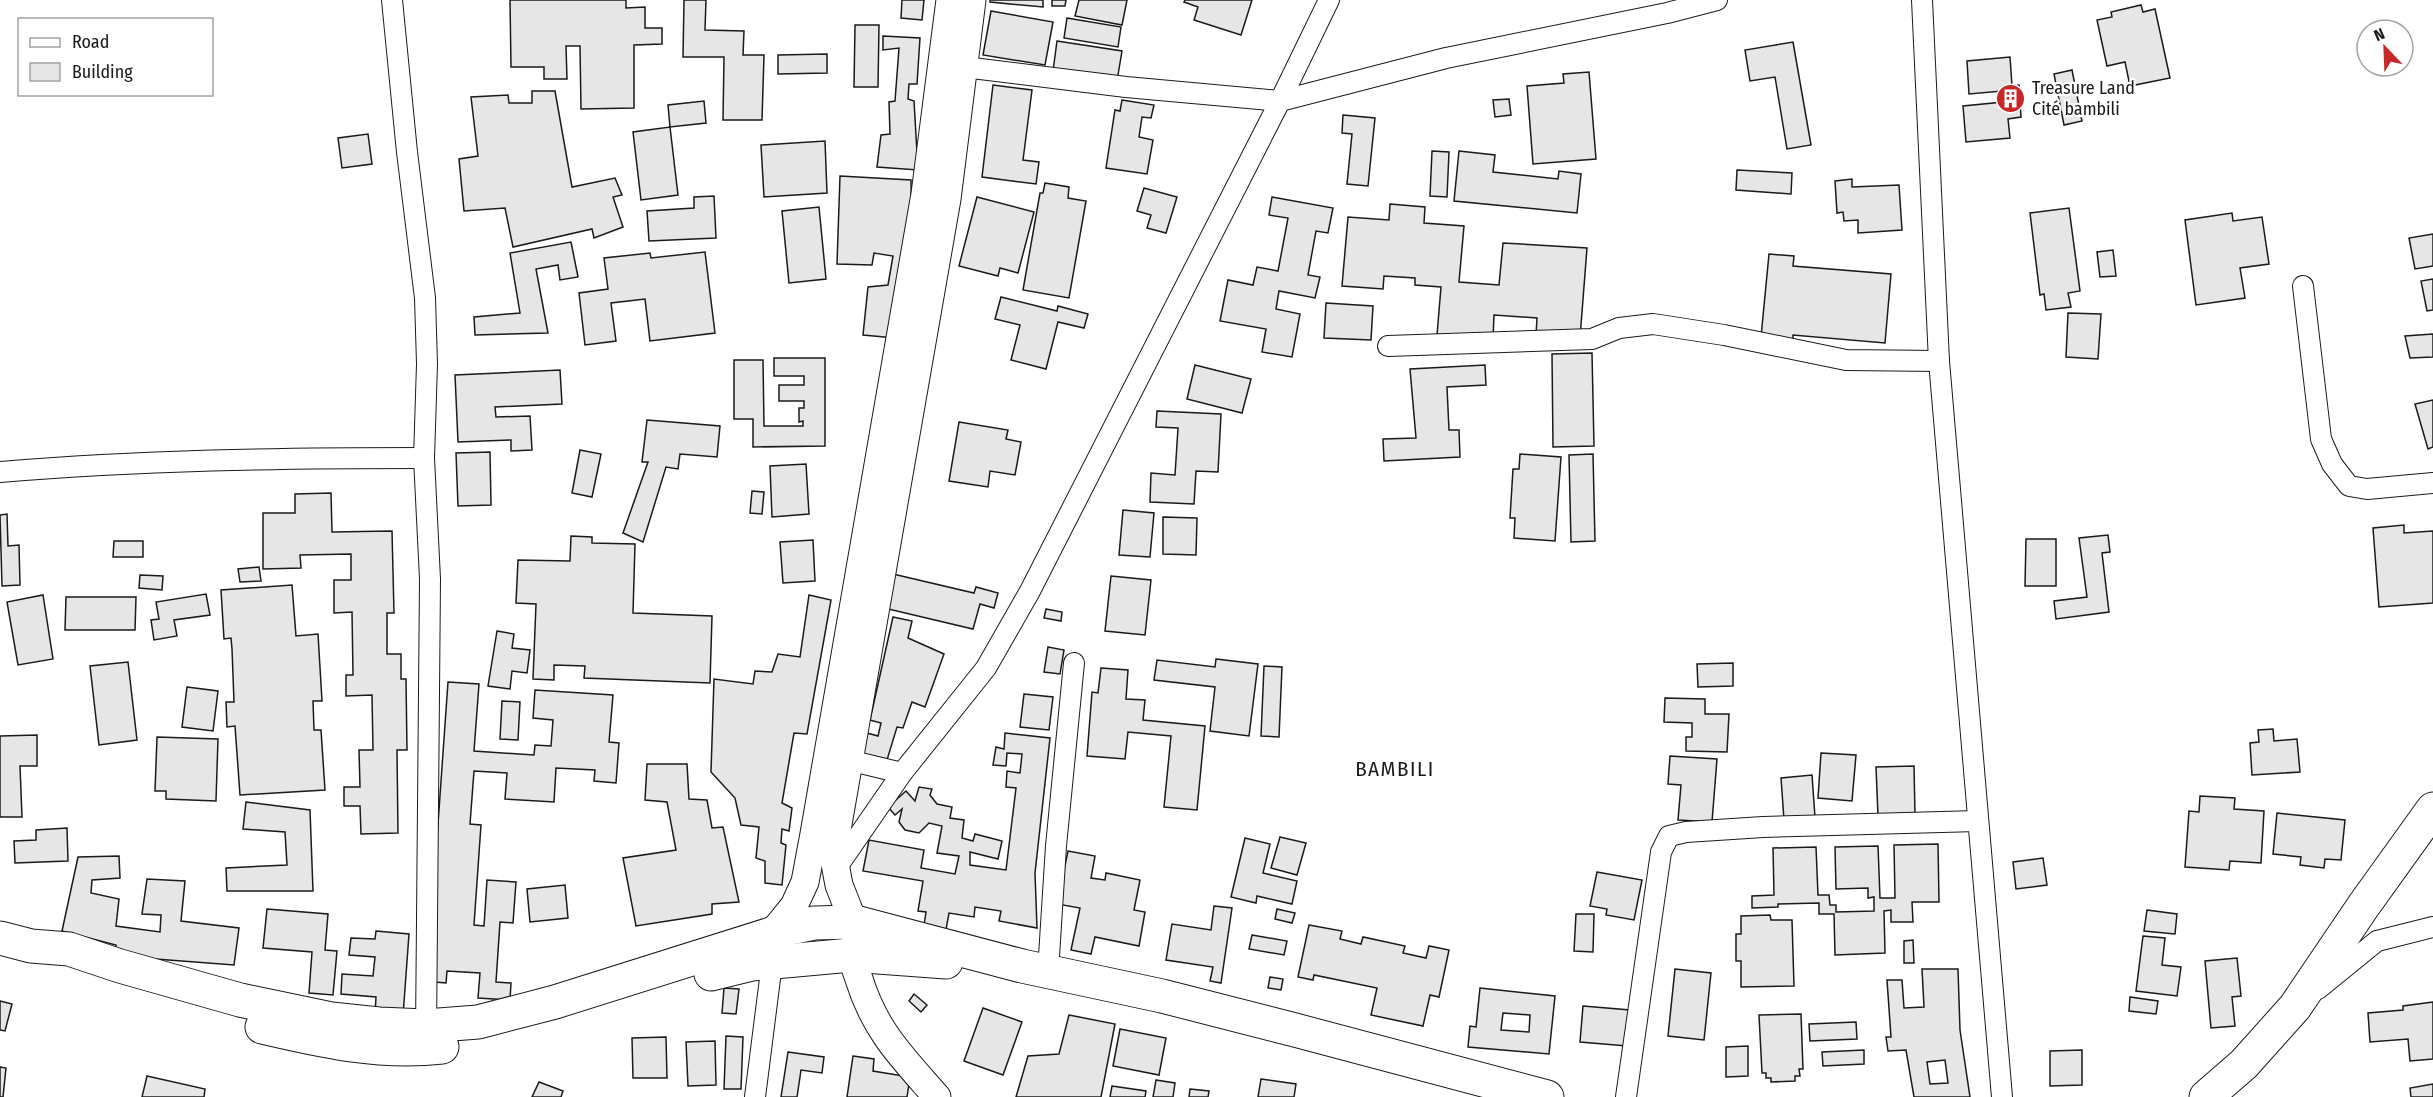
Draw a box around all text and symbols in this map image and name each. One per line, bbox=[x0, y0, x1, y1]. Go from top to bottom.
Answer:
legend bbox=[18, 18, 213, 96]
north arrow bbox=[2355, 18, 2415, 78]
text: N bbox=[2371, 24, 2387, 45]
text: Road bbox=[72, 31, 109, 53]
text: Building bbox=[72, 61, 133, 83]
place label: Treasure Land Cité bambili bbox=[2032, 77, 2135, 120]
building icon: Treasure Land Cité bambili bbox=[1995, 82, 2027, 114]
district label: BAMBILI bbox=[1355, 756, 1435, 782]

